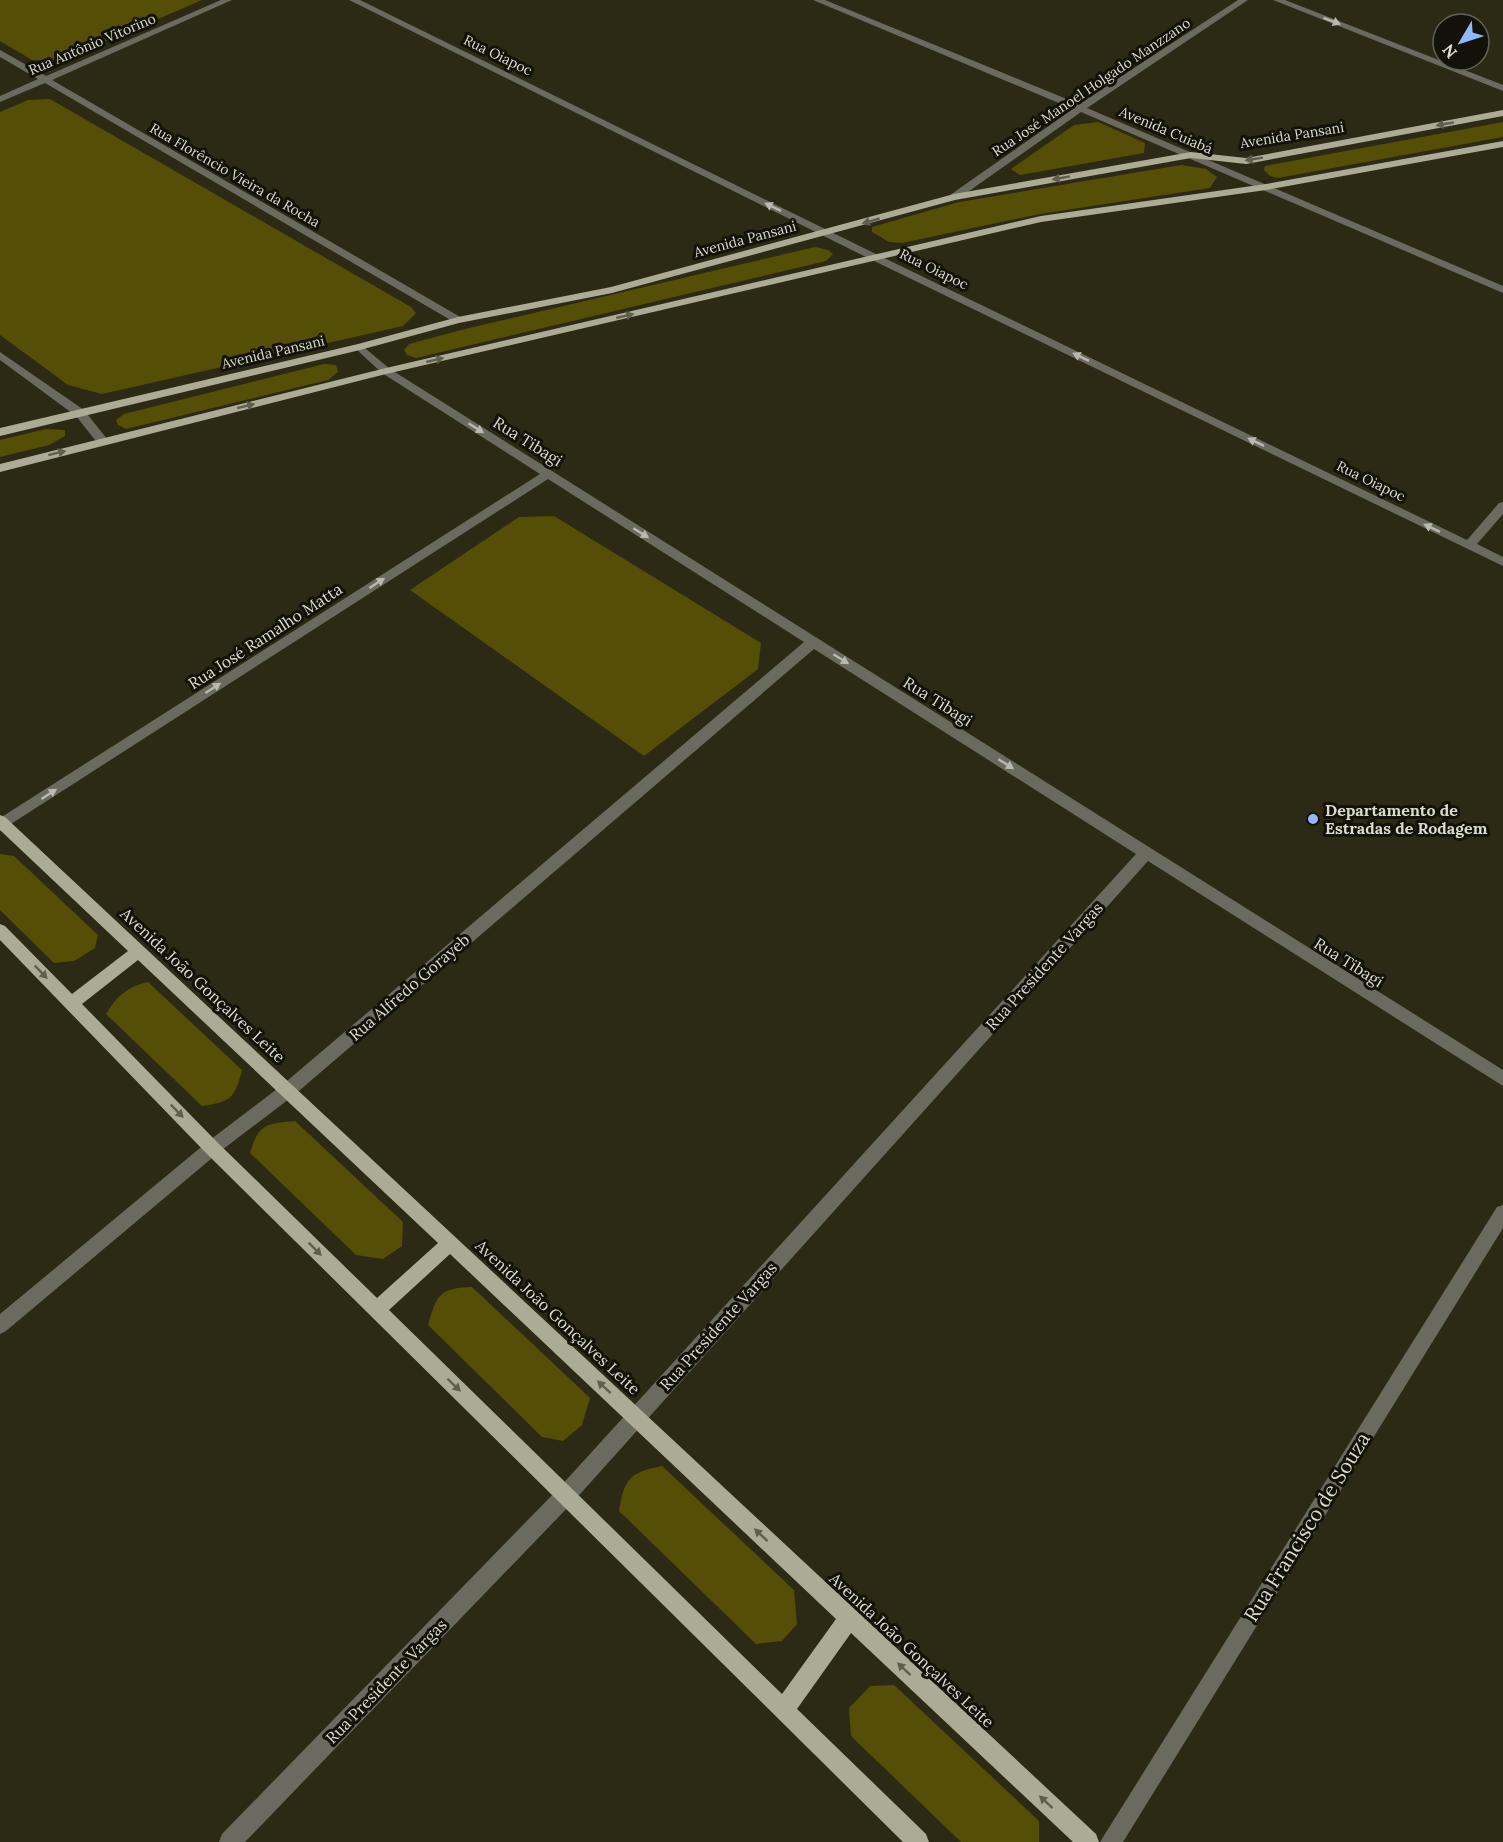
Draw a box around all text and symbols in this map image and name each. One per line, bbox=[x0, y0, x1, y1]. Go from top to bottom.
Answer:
street label: Rua Antônio Vitorino bbox=[26, 9, 158, 79]
north arrow bbox=[1431, 12, 1491, 72]
street label: Rua José Manoel Holgado Manzzano bbox=[988, 14, 1194, 160]
one-way arrow bbox=[1323, 17, 1341, 26]
street label: Rua Oiapoc bbox=[461, 31, 535, 79]
text: N bbox=[1438, 40, 1461, 63]
street label: Avenida Cuiabá bbox=[1116, 102, 1215, 158]
street label: Avenida Pansani bbox=[1238, 118, 1345, 152]
street label: Rua Florêncio Vieira da Rocha bbox=[147, 119, 323, 231]
one-way arrow bbox=[1436, 120, 1455, 129]
one-way arrow bbox=[1244, 154, 1263, 163]
one-way arrow bbox=[1051, 174, 1070, 183]
one-way arrow bbox=[765, 202, 782, 212]
one-way arrow bbox=[862, 216, 880, 226]
street label: Avenida Pansani bbox=[691, 217, 798, 262]
street label: Rua Oiapoc bbox=[897, 245, 971, 293]
one-way arrow bbox=[616, 310, 635, 320]
street label: Avenida Pansani bbox=[219, 331, 326, 373]
one-way arrow bbox=[1072, 353, 1089, 362]
one-way arrow bbox=[426, 355, 445, 364]
one-way arrow bbox=[237, 401, 255, 411]
street label: Rua Tibagi bbox=[490, 412, 566, 470]
one-way arrow bbox=[468, 423, 484, 434]
one-way arrow bbox=[1248, 438, 1265, 447]
one-way arrow bbox=[48, 448, 66, 458]
street label: Rua Oiapoc bbox=[1334, 457, 1408, 505]
one-way arrow bbox=[1423, 523, 1440, 532]
one-way arrow bbox=[633, 527, 649, 538]
one-way arrow bbox=[369, 578, 385, 589]
street label: Rua José Ramalho Matta bbox=[184, 579, 346, 693]
one-way arrow bbox=[833, 654, 849, 665]
street label: Rua Tibagi bbox=[900, 672, 976, 730]
one-way arrow bbox=[205, 683, 221, 694]
one-way arrow bbox=[998, 758, 1014, 769]
one-way arrow bbox=[41, 788, 57, 799]
place label: Departamento de Estradas de Rodagem bbox=[1325, 800, 1488, 838]
marker: Departamento de Estradas de Rodagem bbox=[1306, 812, 1320, 826]
street label: Rua Presidente Vargas bbox=[981, 898, 1107, 1034]
street label: Avenida João Gonçalves Leite bbox=[116, 903, 290, 1067]
street label: Rua Alfredo Gorayeb bbox=[345, 929, 473, 1045]
street label: Rua Tibagi bbox=[1311, 933, 1387, 991]
one-way arrow bbox=[34, 964, 48, 979]
one-way arrow bbox=[170, 1104, 184, 1119]
street label: Avenida João Gonçalves Leite bbox=[471, 1235, 645, 1399]
one-way arrow bbox=[308, 1241, 322, 1255]
street label: Rua Presidente Vargas bbox=[655, 1258, 781, 1394]
one-way arrow bbox=[447, 1378, 461, 1392]
one-way arrow bbox=[597, 1381, 611, 1395]
street label: Rua Francisco de Souza bbox=[1238, 1427, 1375, 1626]
one-way arrow bbox=[754, 1528, 769, 1542]
street label: Avenida João Gonçalves Leite bbox=[825, 1568, 999, 1732]
street label: Rua Presidente Vargas bbox=[321, 1614, 451, 1748]
one-way arrow bbox=[897, 1662, 911, 1676]
one-way arrow bbox=[1038, 1795, 1053, 1809]

